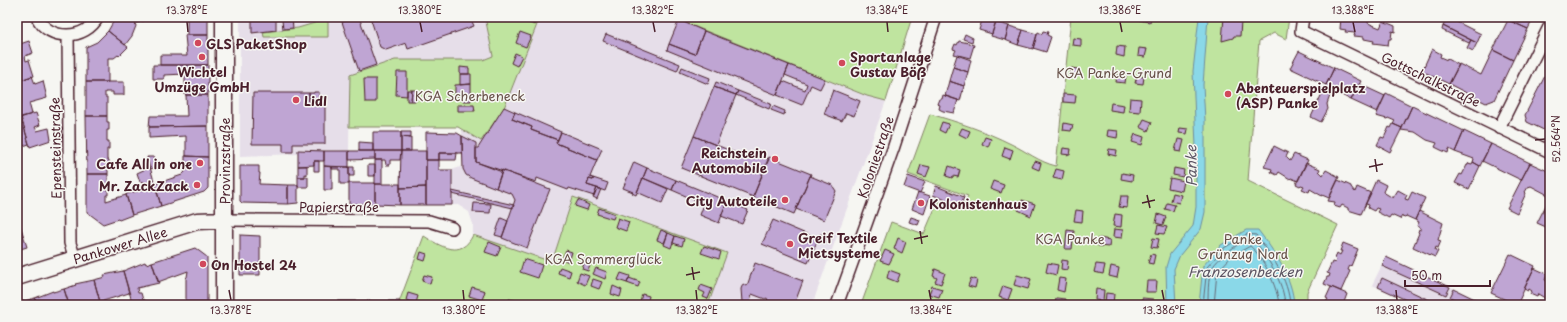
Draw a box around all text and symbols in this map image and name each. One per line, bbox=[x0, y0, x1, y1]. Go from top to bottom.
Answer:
text: 13.378°E bbox=[166, 2, 208, 17]
text: 13.380°E bbox=[398, 2, 442, 17]
text: 13.382°E bbox=[632, 2, 674, 17]
text: 13.384°E bbox=[866, 2, 908, 17]
text: 13.386°E bbox=[1099, 2, 1141, 17]
text: 13.388°E bbox=[1332, 2, 1374, 17]
place label: GLS PaketShop bbox=[206, 34, 307, 53]
marker: GLS PaketShop bbox=[193, 38, 203, 48]
place label: Sportanlage Gustav Böß bbox=[850, 47, 931, 81]
street label: Gottschalkstraße bbox=[1378, 47, 1484, 111]
marker: Wichtel Umzüge GmbH bbox=[197, 52, 207, 62]
marker: Sportanlage Gustav Böß bbox=[837, 58, 847, 68]
place label: Wichtel Umzüge GmbH bbox=[154, 62, 250, 96]
park label: KGA Panke-Grund bbox=[1056, 63, 1172, 82]
place label: Abenteuerspielplatz (ASP) Panke bbox=[1236, 78, 1366, 112]
park label: KGA Scherbeneck bbox=[415, 86, 525, 105]
marker: Abenteuerspielplatz (ASP) Panke bbox=[1223, 89, 1233, 99]
place label: Lidl bbox=[304, 91, 327, 110]
marker: Lidl bbox=[291, 95, 301, 105]
street label: Epensteinstraße bbox=[45, 97, 65, 199]
street label: Koloniestraße bbox=[852, 113, 898, 201]
text: 52.564°N bbox=[1548, 115, 1563, 163]
street label: Provinzstraße bbox=[215, 118, 234, 204]
place label: Reichstein Automobile bbox=[692, 143, 768, 177]
water label: Panke bbox=[1180, 144, 1202, 187]
place label: Cafe All in one bbox=[96, 154, 192, 173]
marker: Reichstein Automobile bbox=[770, 154, 780, 164]
marker: Cafe All in one bbox=[195, 158, 205, 168]
place label: Mr. ZackZack bbox=[99, 176, 189, 195]
marker: Mr. ZackZack bbox=[192, 180, 202, 190]
place label: City Autoteile bbox=[686, 191, 777, 210]
place label: Kolonistenhaus bbox=[929, 194, 1027, 213]
marker: City Autoteile bbox=[780, 195, 790, 205]
street label: Papierstraße bbox=[299, 197, 379, 216]
marker: Kolonistenhaus bbox=[916, 198, 926, 208]
street label: Pankower Allee bbox=[71, 222, 169, 268]
place label: Greif Textile Mietsysteme bbox=[798, 228, 880, 262]
park label: KGA Panke bbox=[1035, 229, 1105, 248]
park label: Panke Grünzug Nord bbox=[1198, 229, 1289, 263]
marker: Greif Textile Mietsysteme bbox=[785, 239, 795, 249]
park label: KGA Sommerglück bbox=[544, 249, 662, 268]
place label: On Hostel 24 bbox=[211, 255, 297, 274]
marker: On Hostel 24 bbox=[198, 259, 208, 269]
water label: Franzosenbecken bbox=[1188, 261, 1303, 282]
scale bar bbox=[1405, 262, 1490, 288]
text: 50 m bbox=[1411, 266, 1442, 284]
text: 13.378°E bbox=[210, 302, 252, 317]
text: 13.380°E bbox=[442, 302, 486, 317]
text: 13.382°E bbox=[676, 302, 718, 317]
text: 13.384°E bbox=[910, 302, 952, 317]
text: 13.386°E bbox=[1143, 302, 1185, 317]
text: 13.388°E bbox=[1376, 302, 1418, 317]

